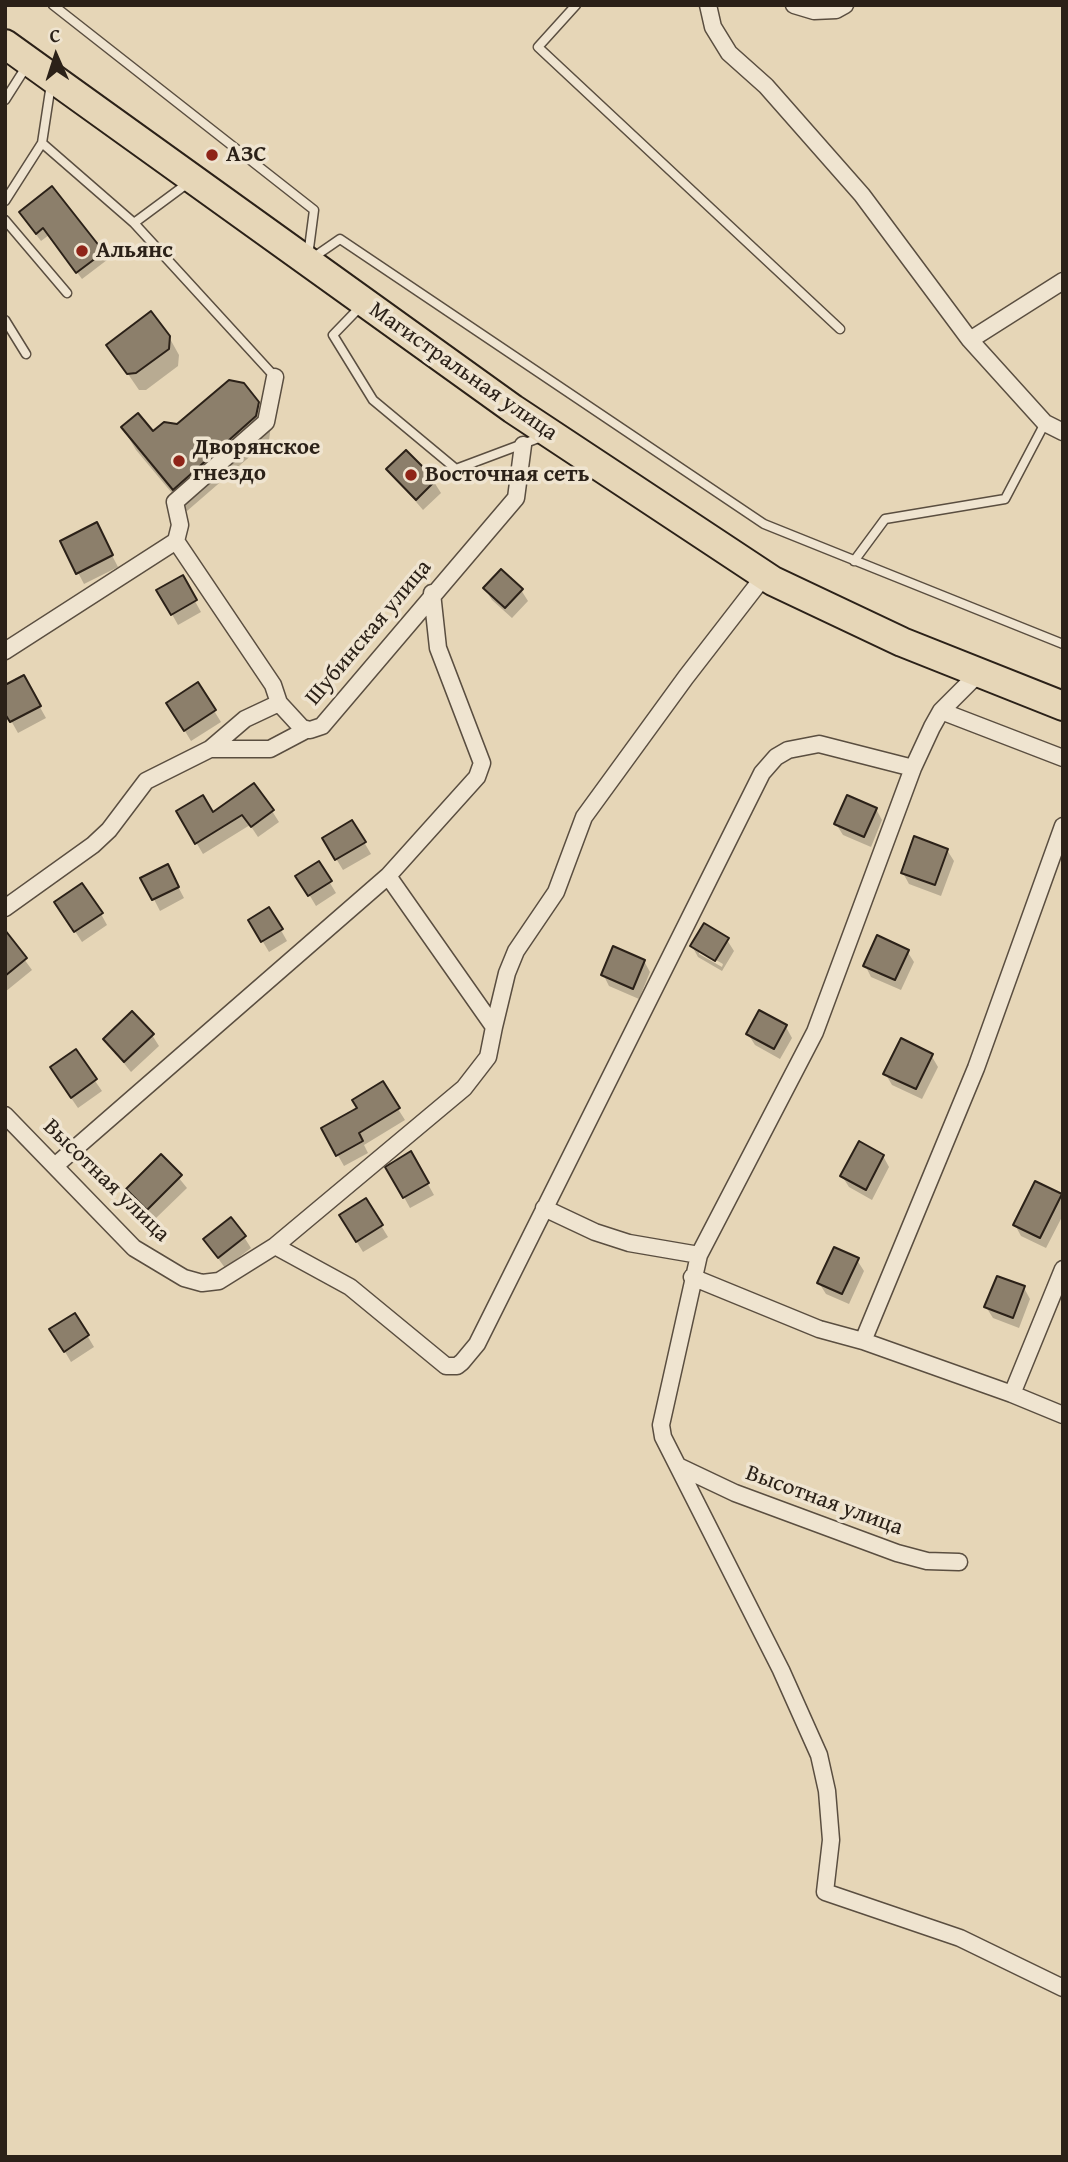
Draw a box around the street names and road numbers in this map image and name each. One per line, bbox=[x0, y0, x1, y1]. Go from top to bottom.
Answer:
street label: Магистральная улица bbox=[363, 297, 563, 447]
street label: Шубинская улица bbox=[300, 555, 438, 711]
street label: Высотная улица bbox=[37, 1114, 175, 1248]
street label: Высотная улица bbox=[742, 1460, 906, 1542]

